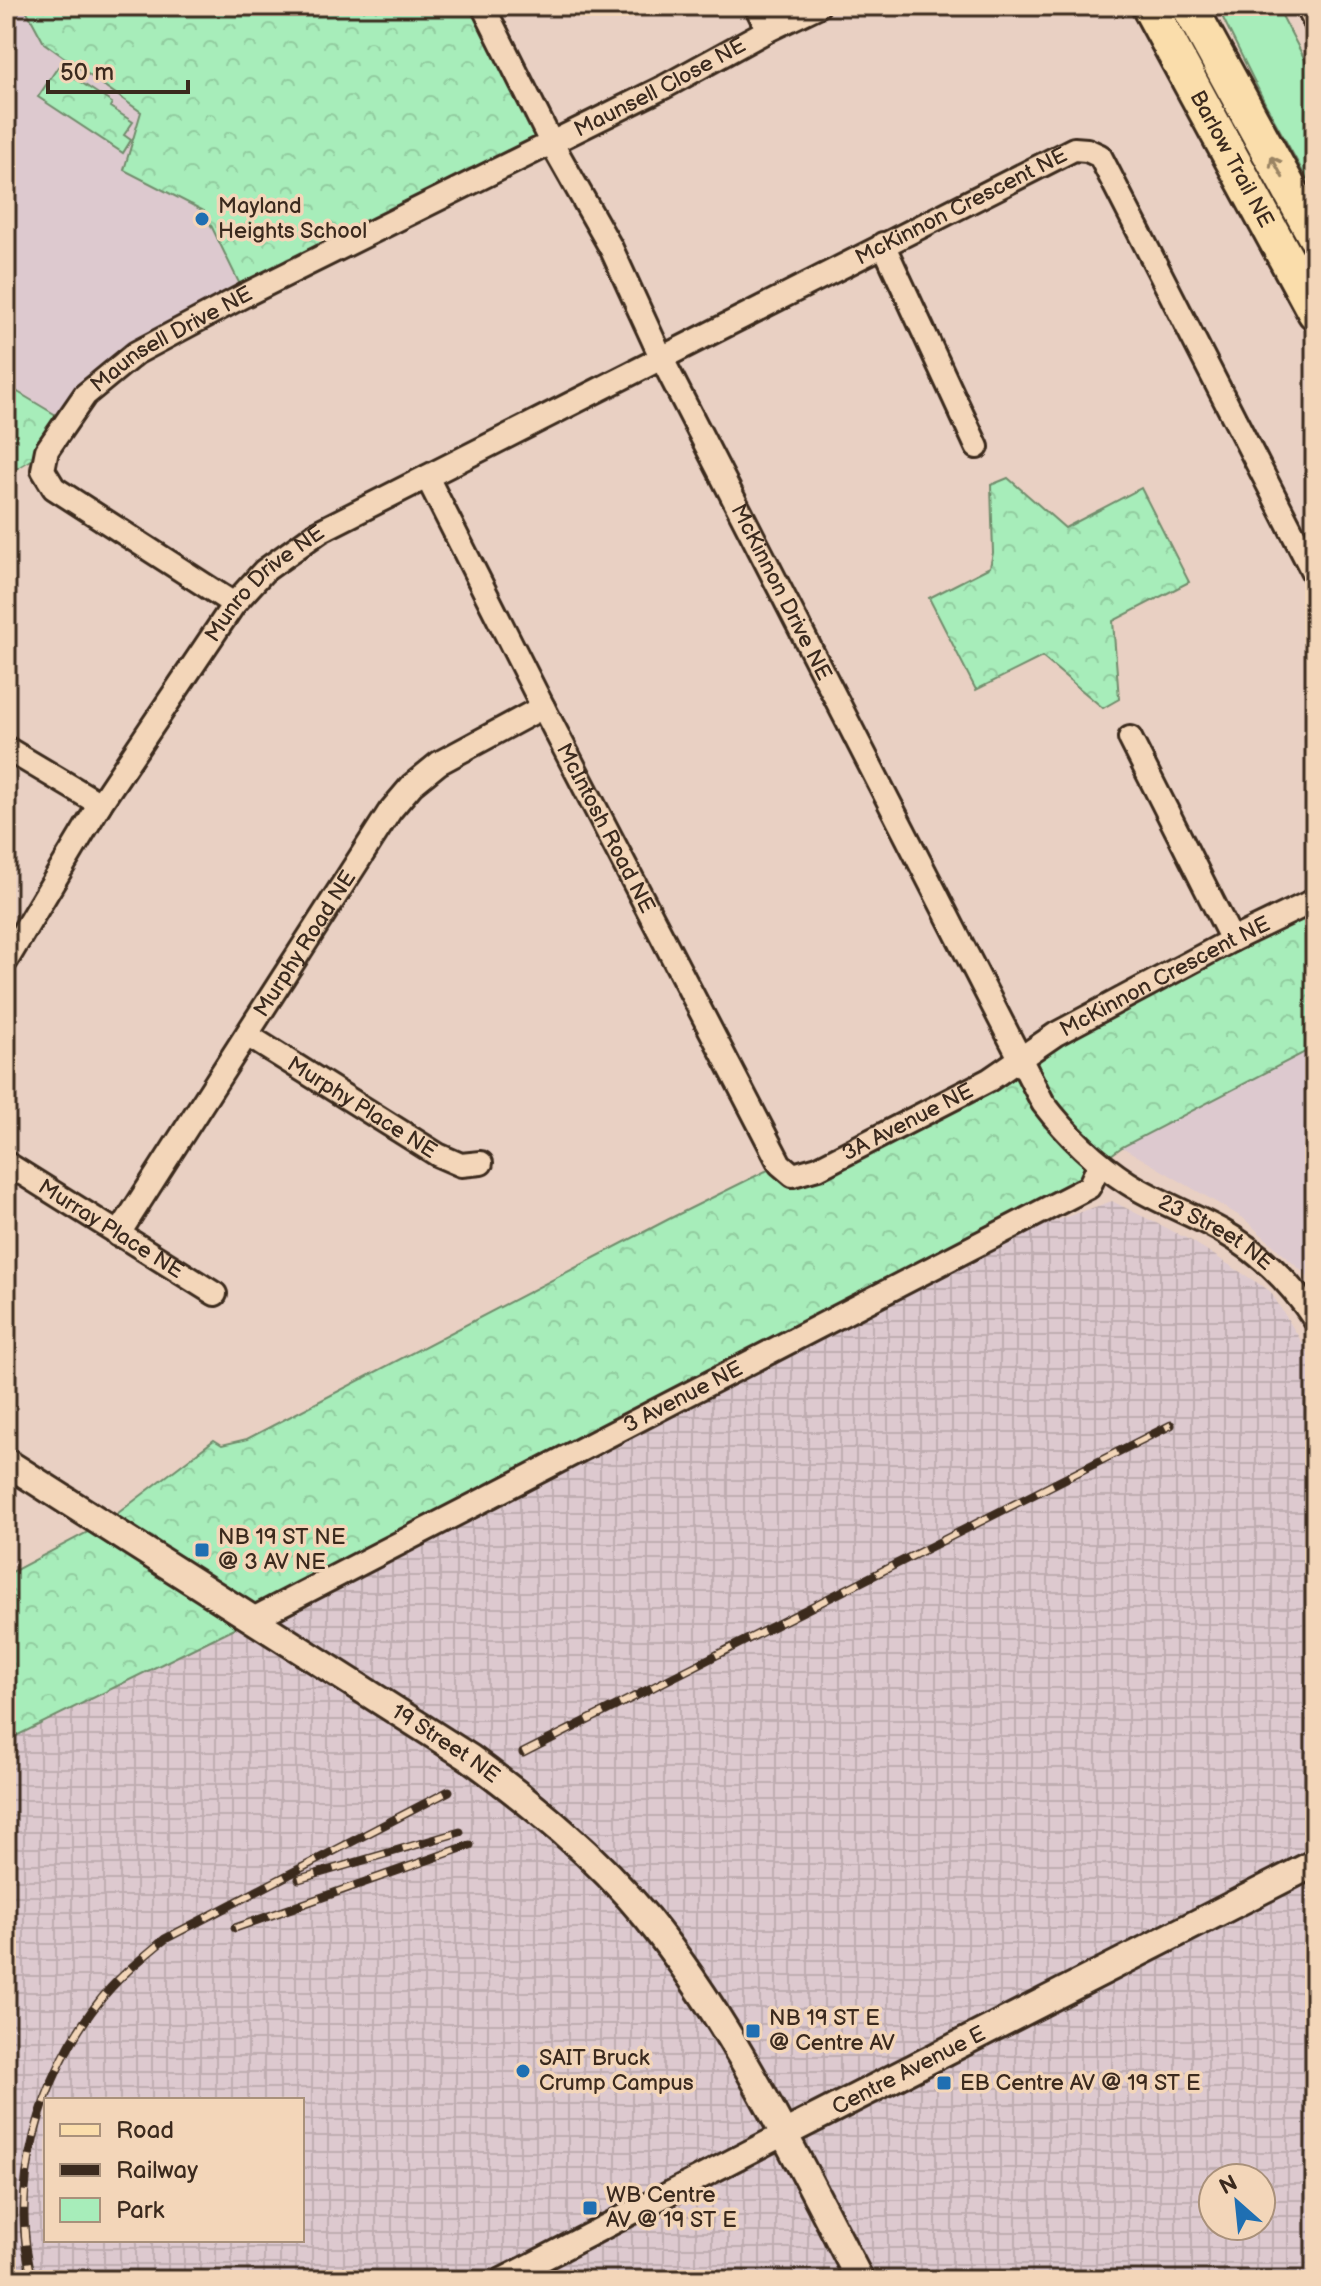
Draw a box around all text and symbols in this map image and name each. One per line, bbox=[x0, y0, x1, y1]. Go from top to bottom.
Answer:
street label: Maunsell Close NE bbox=[570, 31, 750, 143]
scale bar bbox=[48, 44, 188, 94]
text: 50 m bbox=[60, 58, 114, 87]
street label: Barlow Trail NE bbox=[1184, 86, 1280, 232]
street label: McKinnon Crescent NE bbox=[851, 141, 1072, 271]
one-way arrow bbox=[1269, 156, 1284, 180]
place label: Mayland Heights School bbox=[218, 193, 367, 245]
marker: Mayland Heights School bbox=[193, 210, 211, 228]
street label: Maunsell Drive NE bbox=[85, 280, 257, 398]
street label: McKinnon Drive NE bbox=[725, 499, 838, 685]
street label: Munro Drive NE bbox=[199, 519, 330, 647]
street label: McIntosh Road NE bbox=[551, 739, 661, 918]
street label: Murphy Road NE bbox=[248, 865, 362, 1022]
street label: McKinnon Crescent NE bbox=[1055, 910, 1274, 1043]
street label: Murphy Place NE bbox=[282, 1050, 442, 1164]
street label: 3A Avenue NE bbox=[837, 1077, 978, 1167]
street label: Murray Place NE bbox=[33, 1173, 189, 1285]
street label: 23 Street NE bbox=[1154, 1188, 1279, 1276]
street label: 3 Avenue NE bbox=[619, 1355, 747, 1439]
place label: NB 19 ST NE @ 3 AV NE bbox=[218, 1524, 345, 1576]
marker: NB 19 ST NE @ 3 AV NE bbox=[193, 1541, 211, 1559]
street label: 19 Street NE bbox=[386, 1698, 505, 1789]
place label: NB 19 ST E @ Centre AV bbox=[769, 2005, 895, 2057]
street label: Centre Avenue E bbox=[827, 2020, 990, 2121]
marker: NB 19 ST E @ Centre AV bbox=[744, 2022, 762, 2040]
place label: SAIT Bruck Crump Campus bbox=[539, 2045, 694, 2097]
marker: SAIT Bruck Crump Campus bbox=[514, 2062, 532, 2080]
place label: EB Centre AV @ 19 ST E bbox=[960, 2070, 1200, 2097]
marker: EB Centre AV @ 19 ST E bbox=[935, 2074, 953, 2092]
legend bbox=[44, 2098, 304, 2242]
text: Road bbox=[116, 2116, 174, 2145]
text: Railway bbox=[116, 2156, 198, 2185]
north arrow bbox=[1197, 2162, 1277, 2242]
text: N bbox=[1215, 2170, 1242, 2201]
place label: WB Centre AV @ 19 ST E bbox=[606, 2182, 737, 2234]
text: Park bbox=[116, 2196, 164, 2225]
marker: WB Centre AV @ 19 ST E bbox=[581, 2199, 599, 2217]

